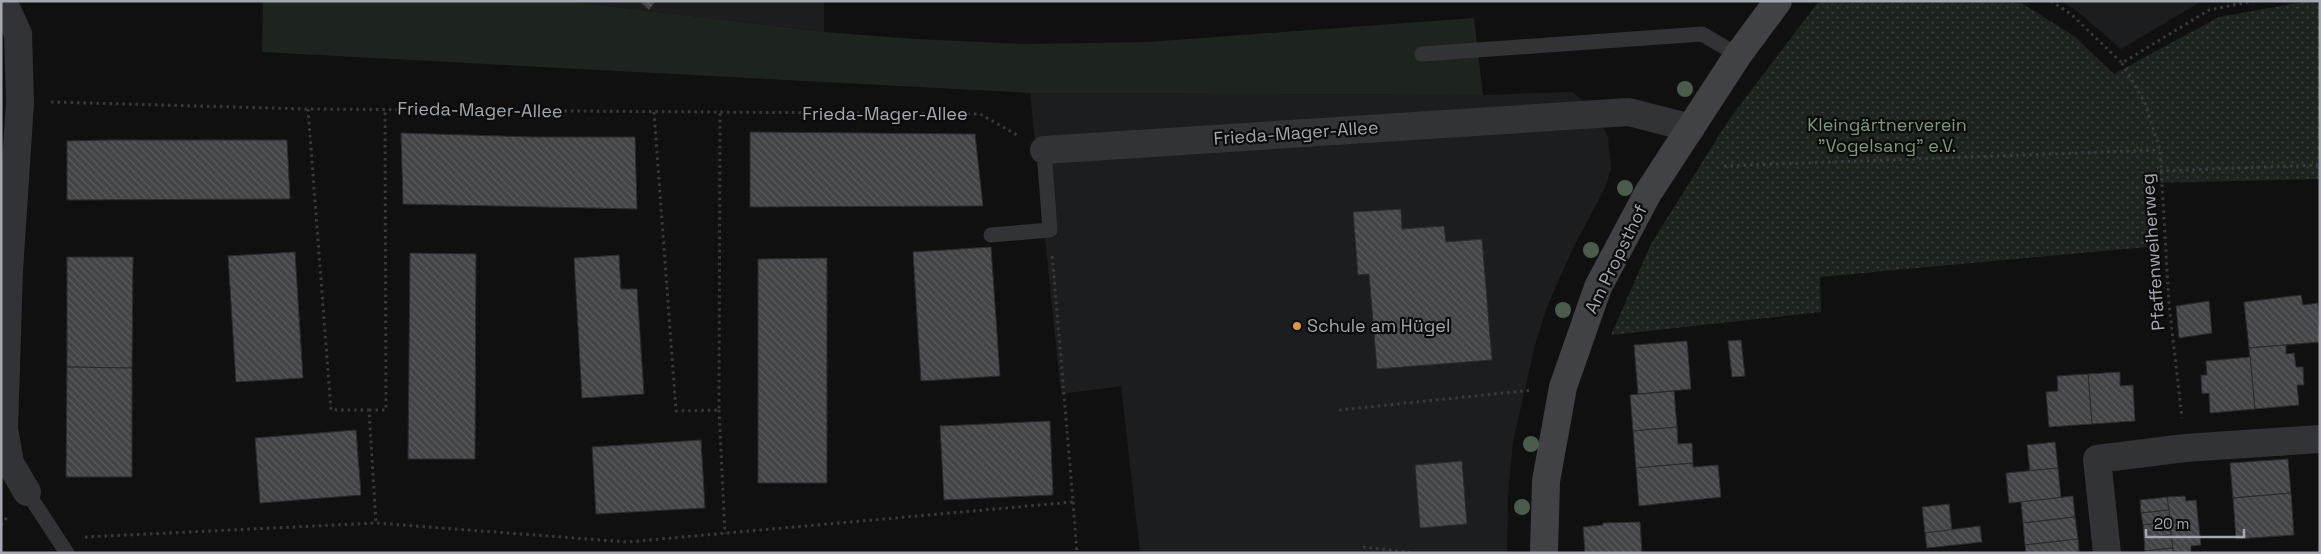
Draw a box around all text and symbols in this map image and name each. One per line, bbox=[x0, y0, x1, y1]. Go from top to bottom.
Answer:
street label: Frieda-Mager-Allee bbox=[397, 97, 563, 122]
street label: Frieda-Mager-Allee bbox=[802, 102, 968, 125]
park label: Kleingärtnerverein "Vogelsang" e.V. bbox=[1807, 113, 1967, 157]
street label: Frieda-Mager-Allee bbox=[1213, 115, 1379, 150]
street label: Pfaffenweiherweg bbox=[2136, 173, 2169, 331]
street label: Am Propsthof bbox=[1579, 200, 1652, 317]
place label: Schule am Hügel bbox=[1307, 314, 1450, 337]
marker: Schule am Hügel bbox=[1291, 320, 1303, 332]
scale bar bbox=[2146, 506, 2244, 538]
text: 20 m bbox=[2154, 514, 2189, 533]

